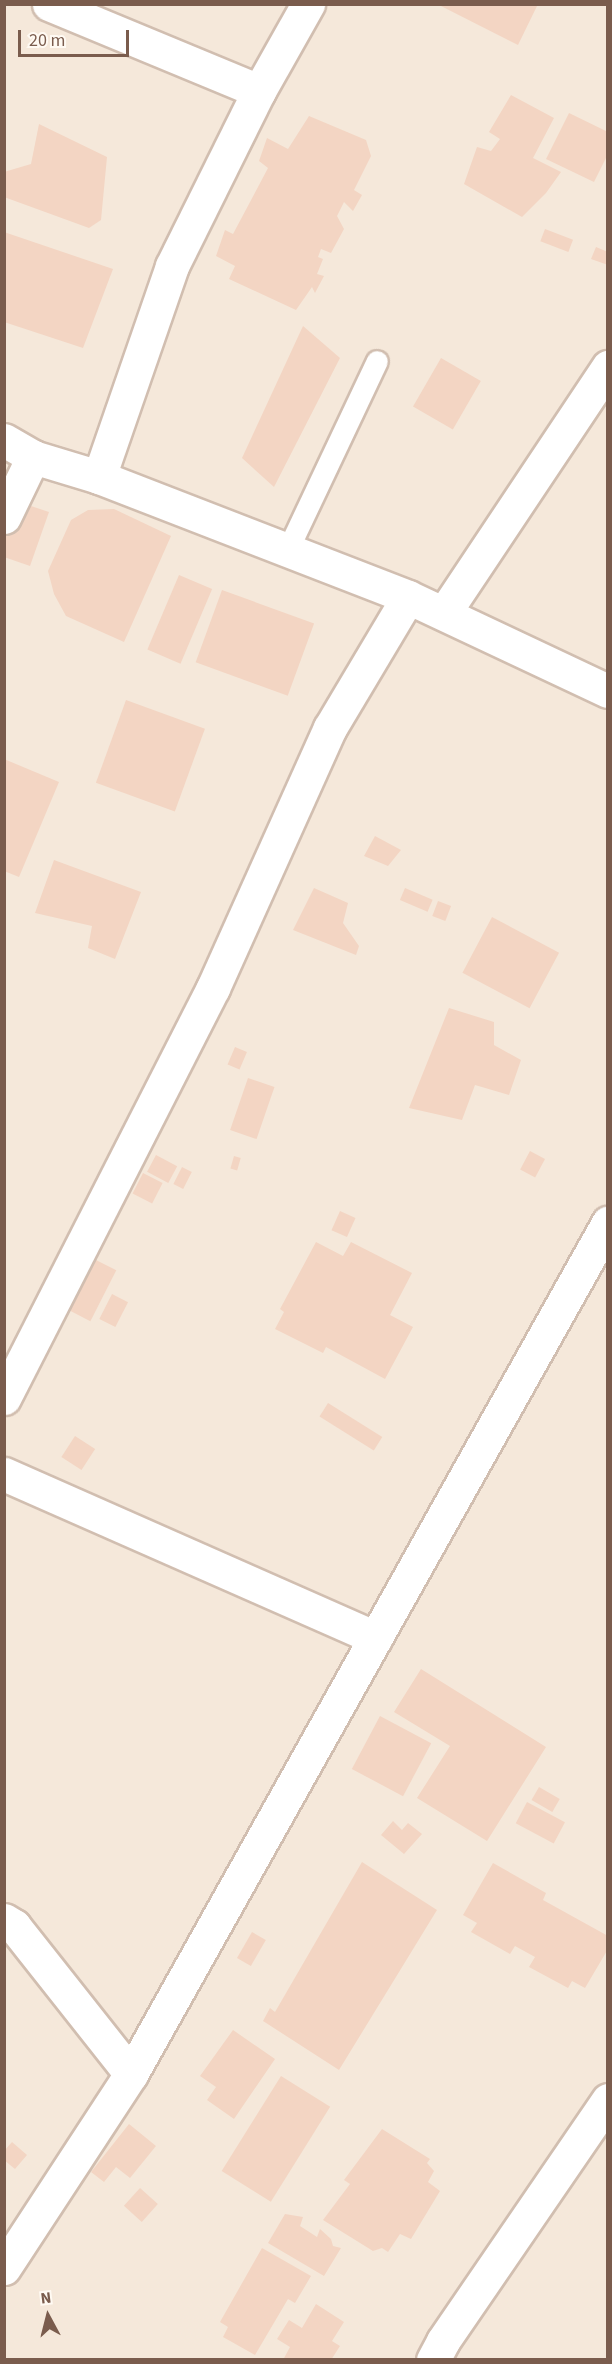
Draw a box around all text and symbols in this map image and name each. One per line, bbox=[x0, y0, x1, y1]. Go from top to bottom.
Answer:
scale bar bbox=[21, 18, 132, 56]
text: 20 m bbox=[29, 28, 65, 53]
north arrow bbox=[18, 2286, 78, 2346]
text: N bbox=[39, 2287, 52, 2310]

